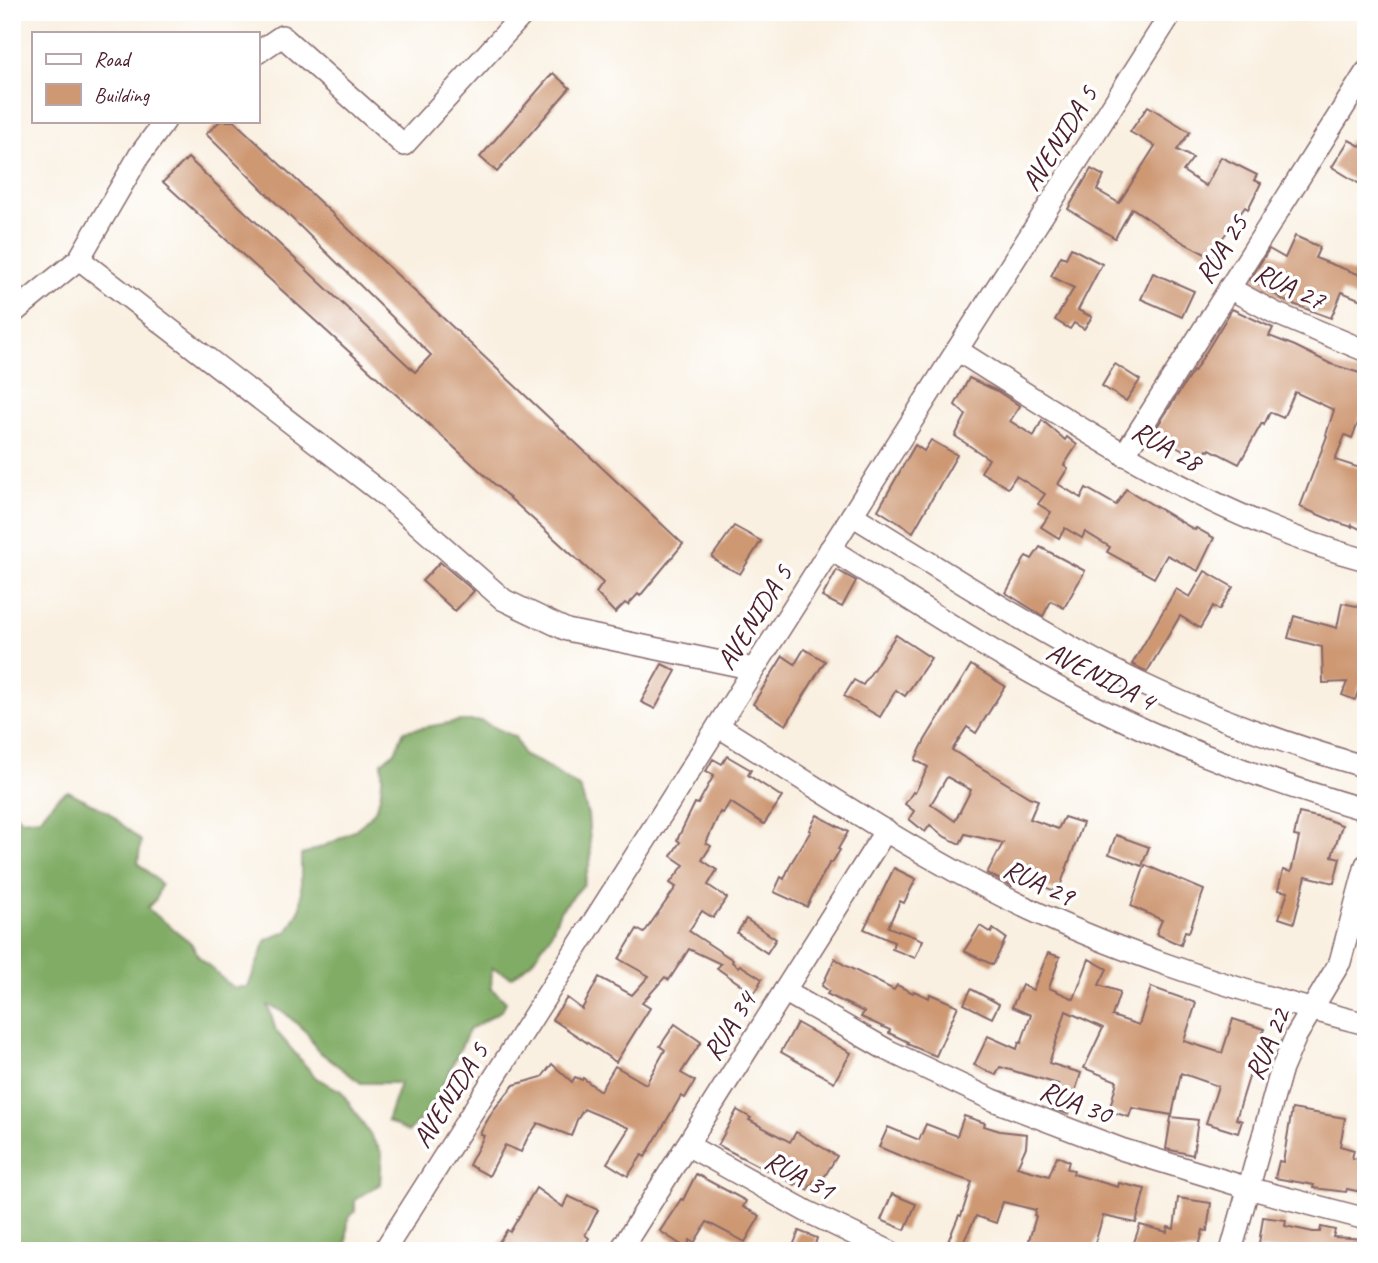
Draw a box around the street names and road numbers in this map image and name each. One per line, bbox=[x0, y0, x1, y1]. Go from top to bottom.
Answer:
street label: AVENIDA 5 bbox=[1013, 78, 1106, 197]
street label: RUA 25 bbox=[1187, 207, 1256, 290]
street label: RUA 27 bbox=[1249, 254, 1332, 318]
street label: RUA 28 bbox=[1126, 413, 1210, 480]
street label: AVENIDA 5 bbox=[708, 557, 801, 676]
street label: AVENIDA 4 bbox=[1041, 634, 1163, 719]
street label: RUA 29 bbox=[998, 850, 1082, 915]
street label: RUA 34 bbox=[695, 983, 765, 1067]
street label: RUA 22 bbox=[1236, 1001, 1299, 1085]
street label: AVENIDA 5 bbox=[404, 1035, 497, 1154]
street label: RUA 30 bbox=[1035, 1072, 1119, 1132]
street label: RUA 31 bbox=[759, 1142, 842, 1208]

